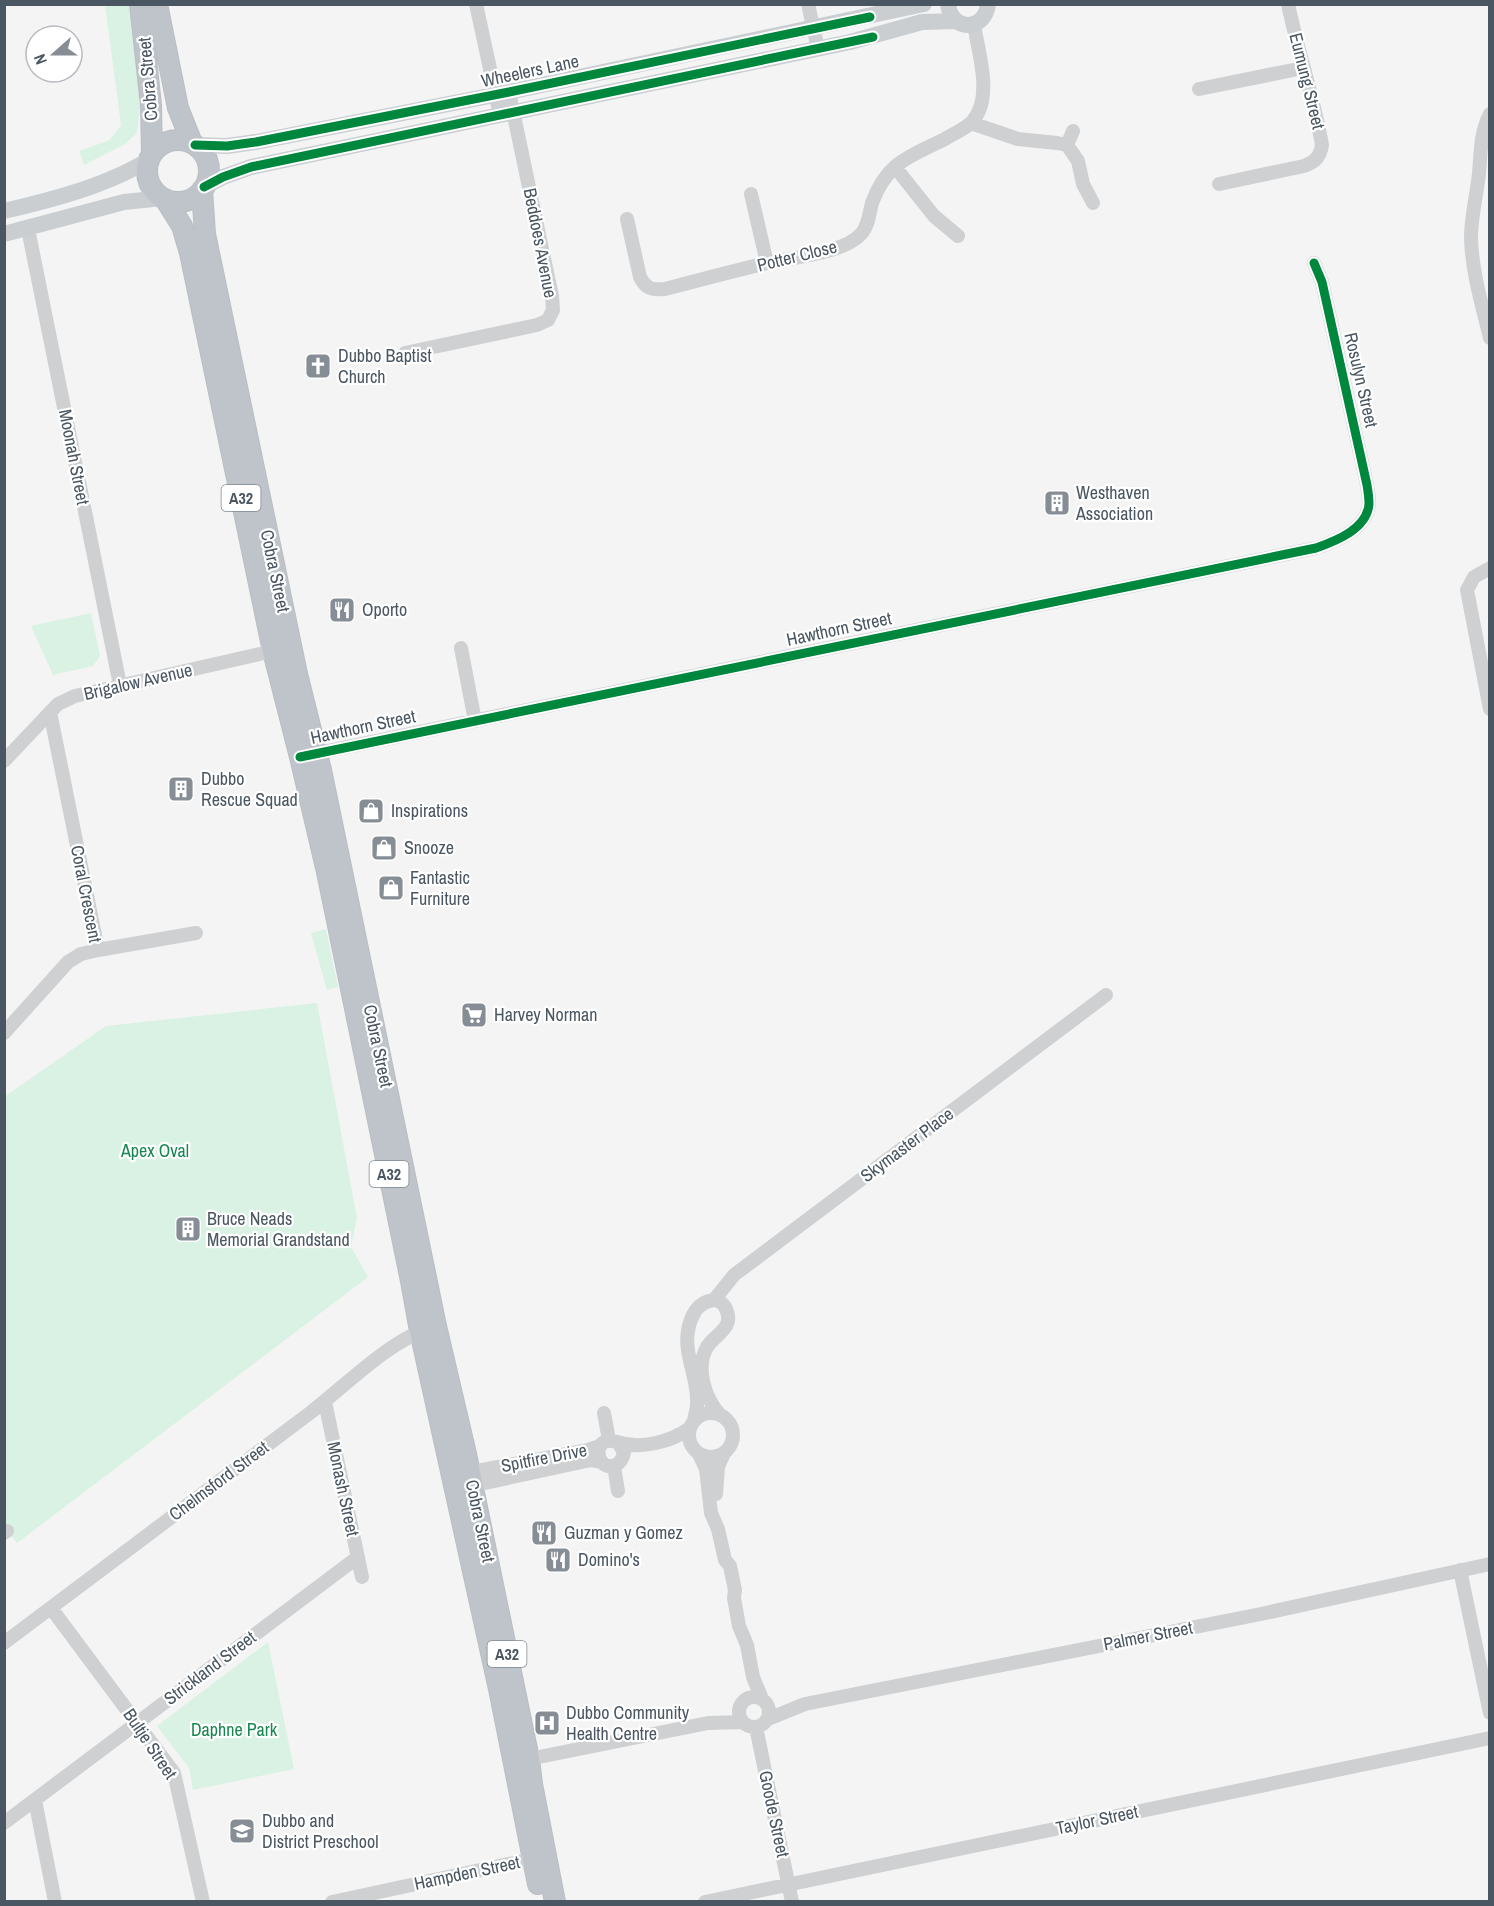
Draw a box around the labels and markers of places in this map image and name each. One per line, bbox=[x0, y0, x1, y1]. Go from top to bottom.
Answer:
place label: Dubbo Baptist Church bbox=[338, 343, 432, 389]
church icon: Dubbo Baptist Church bbox=[303, 351, 333, 381]
place label: Westhaven Association bbox=[1075, 480, 1153, 526]
building icon: Westhaven Association bbox=[1042, 488, 1072, 518]
restaurant icon: Oporto bbox=[327, 595, 357, 625]
place label: Oporto bbox=[362, 597, 407, 622]
place label: Dubbo Rescue Squad bbox=[201, 766, 298, 812]
building icon: Dubbo Rescue Squad bbox=[166, 774, 196, 804]
shop icon: Inspirations bbox=[356, 796, 386, 826]
place label: Inspirations bbox=[391, 798, 468, 823]
shop icon: Snooze bbox=[369, 833, 399, 863]
place label: Snooze bbox=[404, 835, 454, 860]
place label: Fantastic Furniture bbox=[410, 865, 470, 911]
shop icon: Fantastic Furniture bbox=[376, 873, 406, 903]
supermarket icon: Harvey Norman bbox=[459, 1000, 489, 1030]
place label: Harvey Norman bbox=[494, 1002, 597, 1027]
place label: Bruce Neads Memorial Grandstand bbox=[207, 1206, 350, 1252]
building icon: Bruce Neads Memorial Grandstand bbox=[173, 1214, 203, 1244]
restaurant icon: Guzman y Gomez bbox=[529, 1518, 559, 1548]
place label: Guzman y Gomez bbox=[564, 1520, 683, 1545]
restaurant icon: Domino's bbox=[543, 1545, 573, 1575]
place label: Domino's bbox=[578, 1547, 640, 1572]
place label: Dubbo Community Health Centre bbox=[566, 1700, 690, 1746]
hospital icon: Dubbo Community Health Centre bbox=[532, 1708, 562, 1738]
place label: Dubbo and District Preschool bbox=[262, 1808, 378, 1854]
school or university icon: Dubbo and District Preschool bbox=[227, 1816, 257, 1846]

